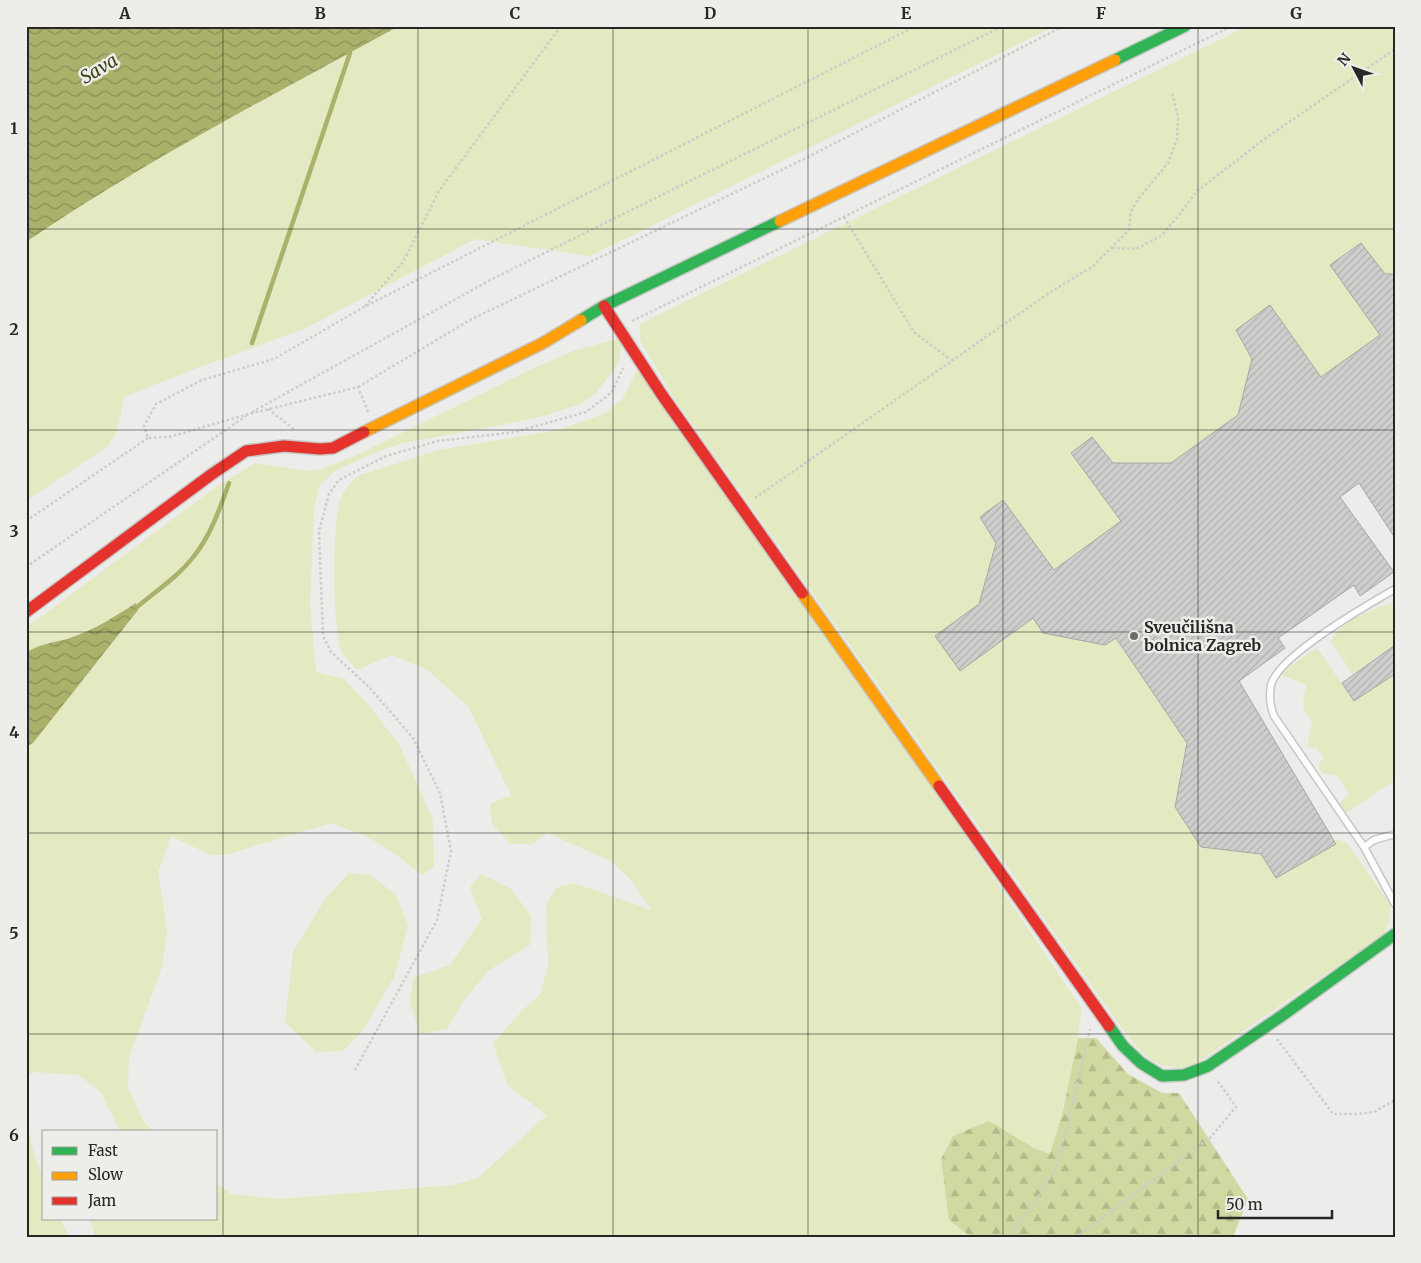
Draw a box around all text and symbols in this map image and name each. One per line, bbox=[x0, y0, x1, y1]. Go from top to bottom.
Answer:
text: A bbox=[118, 3, 131, 23]
text: B bbox=[314, 3, 326, 23]
text: C bbox=[510, 3, 520, 23]
text: D bbox=[704, 3, 716, 23]
text: E bbox=[901, 3, 912, 23]
text: F bbox=[1096, 3, 1106, 23]
text: G bbox=[1290, 3, 1302, 23]
north arrow bbox=[1328, 42, 1378, 92]
water label: Sava bbox=[76, 49, 122, 89]
text: N bbox=[1334, 49, 1355, 70]
text: 1 bbox=[10, 118, 18, 138]
text: 2 bbox=[9, 319, 19, 339]
text: 3 bbox=[9, 521, 19, 541]
place label: Sveučilišna bolnica Zagreb bbox=[1144, 617, 1261, 655]
marker: Sveučilišna bolnica Zagreb bbox=[1128, 630, 1140, 642]
text: 4 bbox=[9, 722, 19, 742]
text: 5 bbox=[9, 923, 19, 943]
text: 6 bbox=[9, 1125, 19, 1145]
legend bbox=[42, 1130, 218, 1220]
text: Fast bbox=[88, 1141, 118, 1160]
text: Slow bbox=[88, 1165, 123, 1184]
scale bar bbox=[1218, 1188, 1332, 1220]
text: Jam bbox=[87, 1191, 116, 1210]
text: 50 m bbox=[1226, 1195, 1263, 1214]

